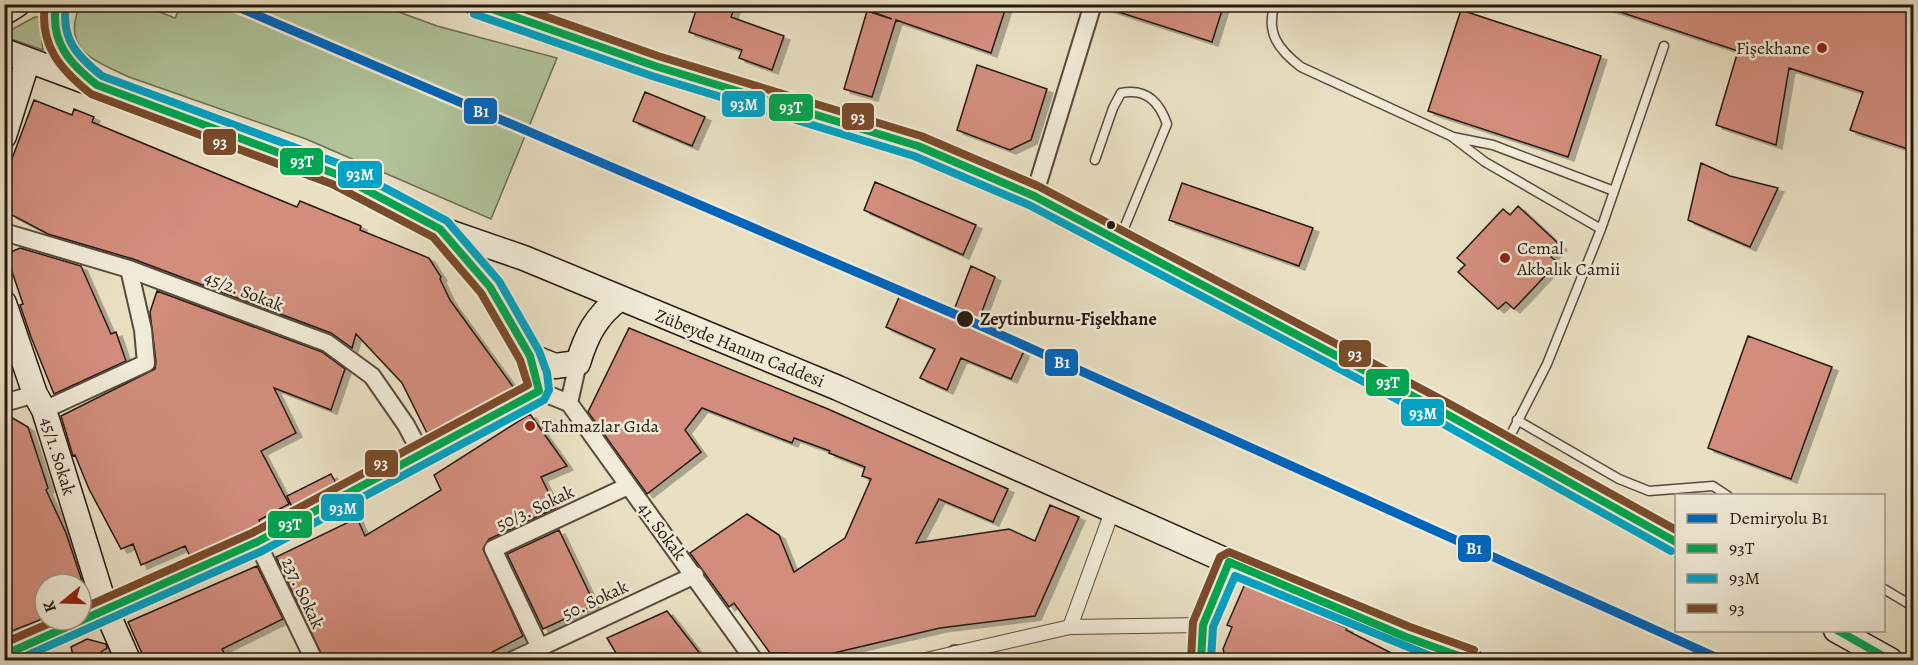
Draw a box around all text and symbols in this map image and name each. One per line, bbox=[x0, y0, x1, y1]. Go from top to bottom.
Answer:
place label: Fişekhane bbox=[1736, 36, 1810, 60]
marker: Fişekhane bbox=[1815, 41, 1829, 55]
line badge: 93M bbox=[721, 90, 766, 118]
line badge: 93T bbox=[768, 93, 814, 122]
text: 93M bbox=[730, 94, 758, 116]
line badge: B1 bbox=[463, 97, 498, 125]
text: 93T bbox=[779, 97, 803, 119]
text: B1 bbox=[473, 101, 489, 123]
line badge: 93 bbox=[841, 102, 875, 131]
text: 93 bbox=[851, 107, 865, 129]
line badge: 93 bbox=[202, 128, 237, 156]
text: 93 bbox=[213, 132, 227, 154]
line badge: 93T bbox=[279, 147, 324, 176]
text: 93T bbox=[290, 151, 314, 173]
line badge: 93M bbox=[337, 160, 383, 189]
text: 93M bbox=[346, 164, 374, 186]
unlabelled marker bbox=[1105, 219, 1117, 231]
place label: Cemal Akbalık Camii bbox=[1516, 236, 1620, 281]
marker: Cemal Akbalık Camii bbox=[1498, 251, 1512, 265]
street label: 45/2. Sokak bbox=[201, 265, 287, 317]
street label: Zübeyde Hanım Caddesi bbox=[652, 303, 828, 393]
place label: Zeytinburnu-Fişekhane bbox=[980, 307, 1157, 331]
marker: Zeytinburnu-Fişekhane bbox=[955, 309, 975, 329]
line badge: 93 bbox=[1338, 339, 1372, 368]
text: 93 bbox=[1348, 344, 1362, 366]
line badge: B1 bbox=[1044, 348, 1079, 377]
text: B1 bbox=[1054, 352, 1070, 374]
line badge: 93T bbox=[1365, 368, 1410, 397]
text: 93T bbox=[1376, 372, 1400, 394]
line badge: 93M bbox=[1400, 398, 1445, 427]
text: 93M bbox=[1409, 403, 1437, 425]
street label: 45/1. Sokak bbox=[35, 414, 81, 498]
place label: Tahmazlar Gıda bbox=[542, 414, 660, 438]
marker: Tahmazlar Gıda bbox=[523, 419, 537, 433]
line badge: 93 bbox=[364, 449, 399, 478]
text: 93 bbox=[374, 453, 388, 475]
street label: 50/3. Sokak bbox=[492, 479, 578, 537]
line badge: 93M bbox=[320, 493, 365, 522]
legend bbox=[1675, 494, 1885, 632]
street label: 41. Sokak bbox=[632, 497, 692, 565]
text: 93M bbox=[329, 498, 357, 520]
text: Demiryolu B1 bbox=[1729, 506, 1828, 530]
line badge: 93T bbox=[267, 510, 313, 539]
text: 93T bbox=[278, 514, 302, 536]
line badge: B1 bbox=[1457, 534, 1492, 563]
text: 93T bbox=[1729, 536, 1755, 560]
text: B1 bbox=[1466, 538, 1482, 560]
street label: 237. Sokak bbox=[276, 553, 330, 633]
text: 93M bbox=[1729, 566, 1760, 590]
north arrow bbox=[33, 572, 93, 632]
street label: 50. Sokak bbox=[558, 574, 632, 626]
text: 93 bbox=[1729, 596, 1745, 620]
text: K bbox=[37, 598, 62, 615]

